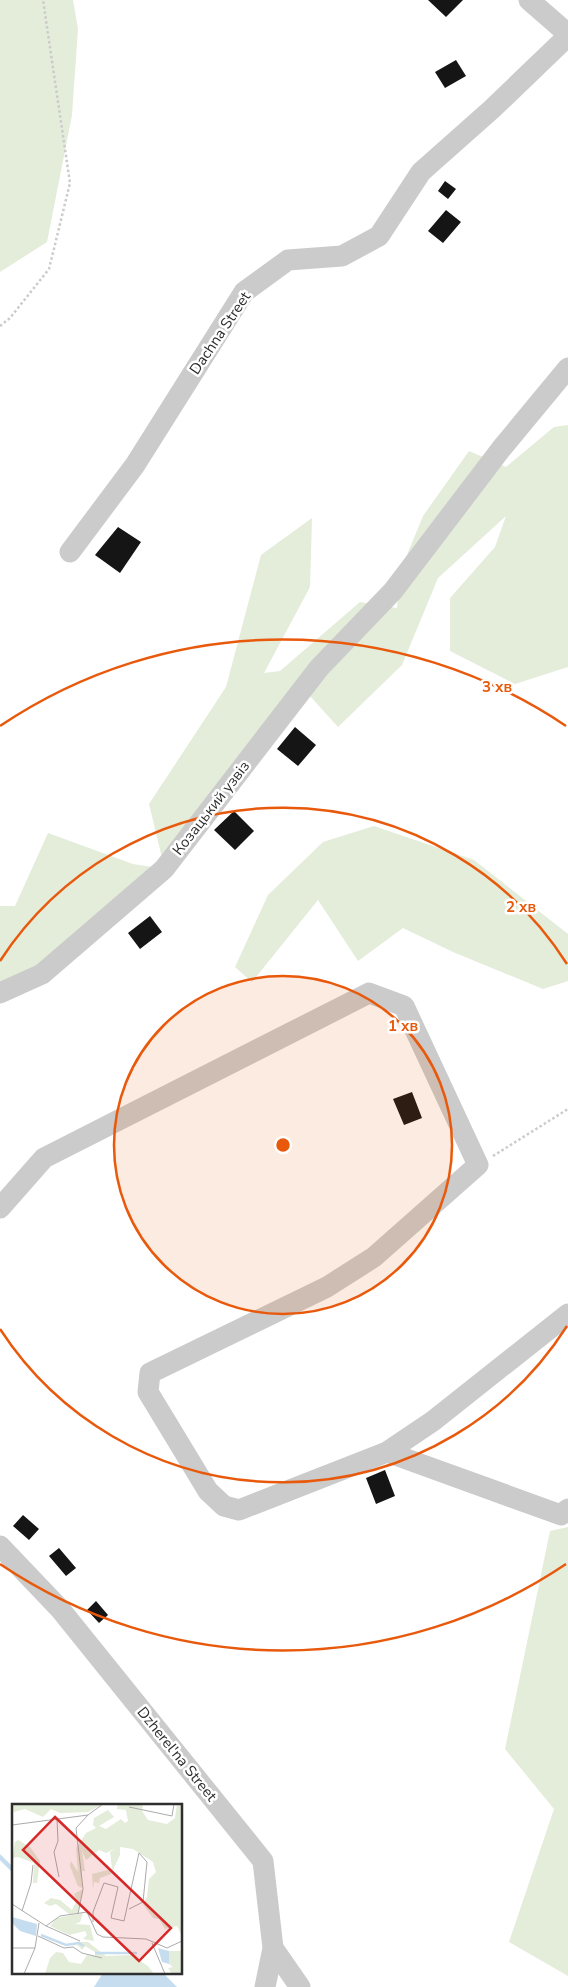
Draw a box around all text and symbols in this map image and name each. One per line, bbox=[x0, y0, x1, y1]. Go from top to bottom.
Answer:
street label: Dachna Street bbox=[185, 287, 255, 378]
text: 3 хв bbox=[482, 677, 512, 697]
street label: Козацький узвіз bbox=[168, 757, 254, 859]
text: 2 хв bbox=[506, 897, 536, 917]
text: 1 хв bbox=[388, 1016, 418, 1036]
centre of rings bbox=[274, 1136, 292, 1154]
street label: Dzherel'na Street bbox=[133, 1703, 222, 1806]
inset map bbox=[12, 1804, 182, 1974]

